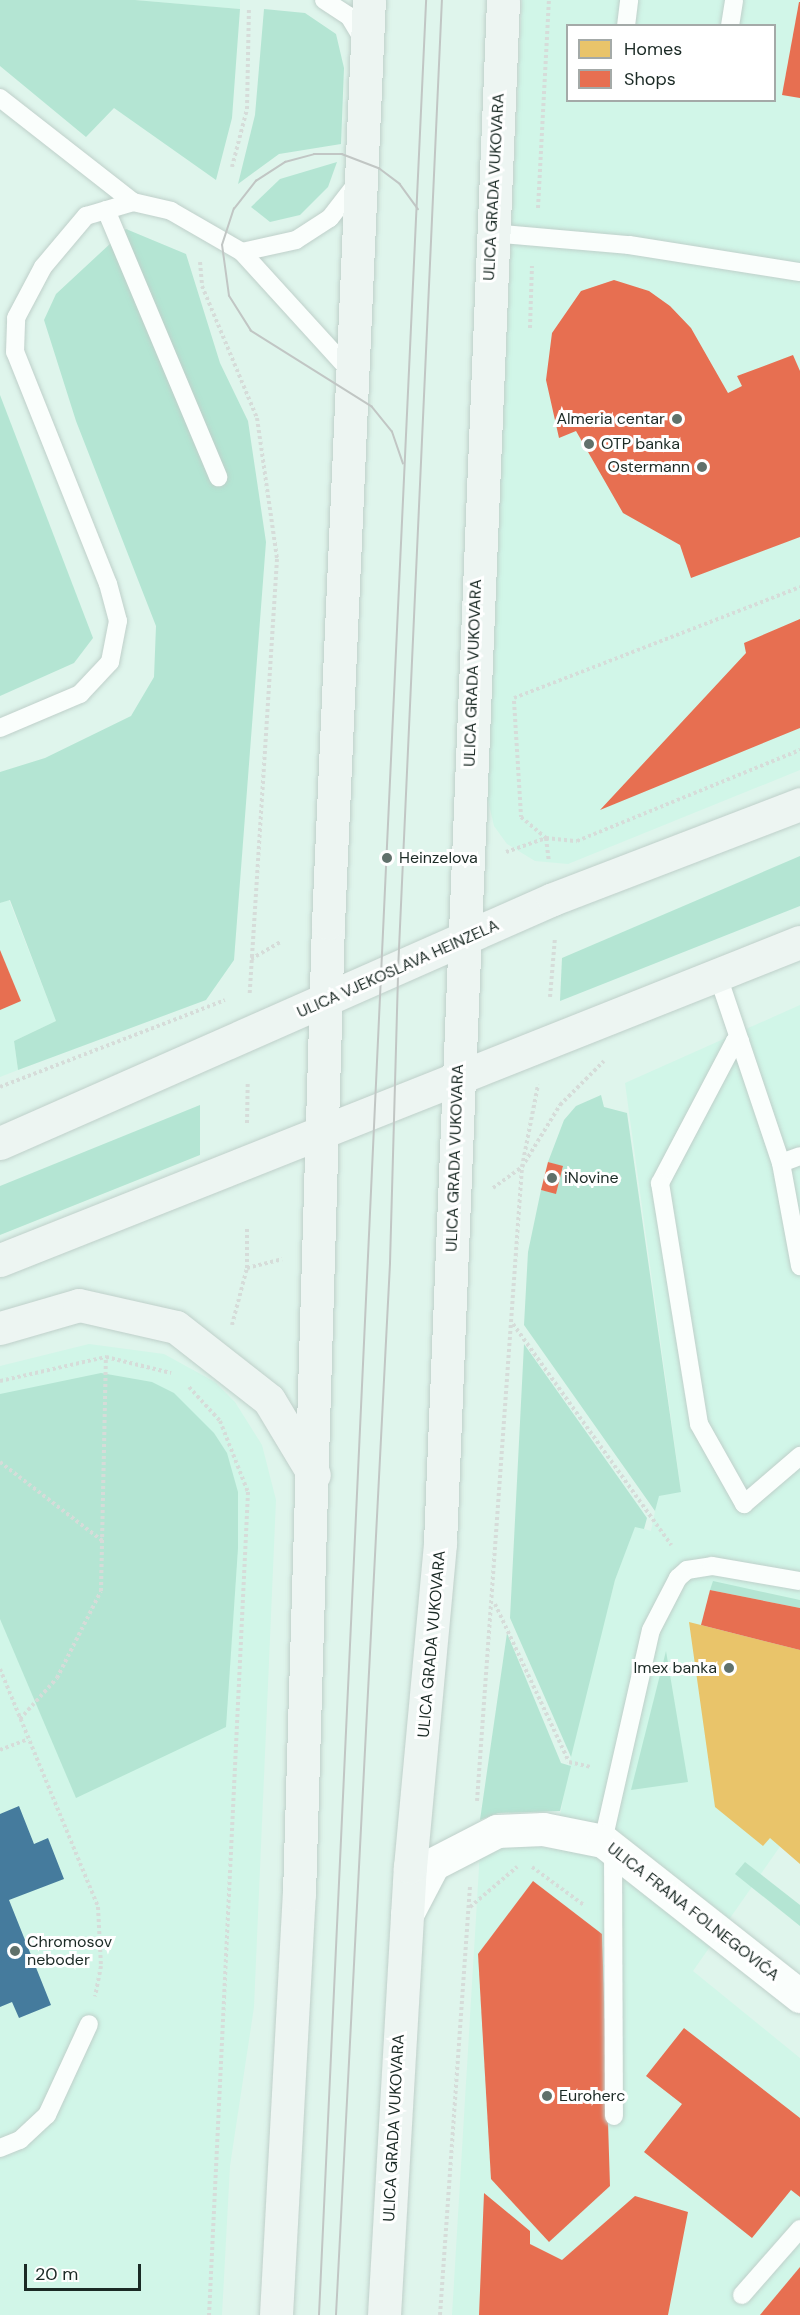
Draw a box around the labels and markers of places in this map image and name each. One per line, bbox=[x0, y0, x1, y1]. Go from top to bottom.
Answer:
place label: Almeria centar bbox=[556, 409, 665, 429]
marker: Almeria centar bbox=[670, 412, 684, 426]
place label: OTP banka bbox=[601, 434, 680, 454]
marker: OTP banka bbox=[582, 437, 596, 451]
place label: Ostermann bbox=[608, 457, 690, 477]
marker: Ostermann bbox=[695, 460, 709, 474]
place label: Heinzelova bbox=[399, 848, 478, 868]
marker: Heinzelova bbox=[380, 851, 394, 865]
place label: iNovine bbox=[564, 1168, 619, 1188]
marker: iNovine bbox=[545, 1171, 559, 1185]
place label: Imex banka bbox=[633, 1658, 717, 1678]
marker: Imex banka bbox=[722, 1661, 736, 1675]
place label: Chromosov neboder bbox=[27, 1932, 112, 1970]
marker: Chromosov neboder bbox=[8, 1944, 22, 1958]
place label: Euroherc bbox=[559, 2086, 625, 2106]
marker: Euroherc bbox=[540, 2089, 554, 2103]

